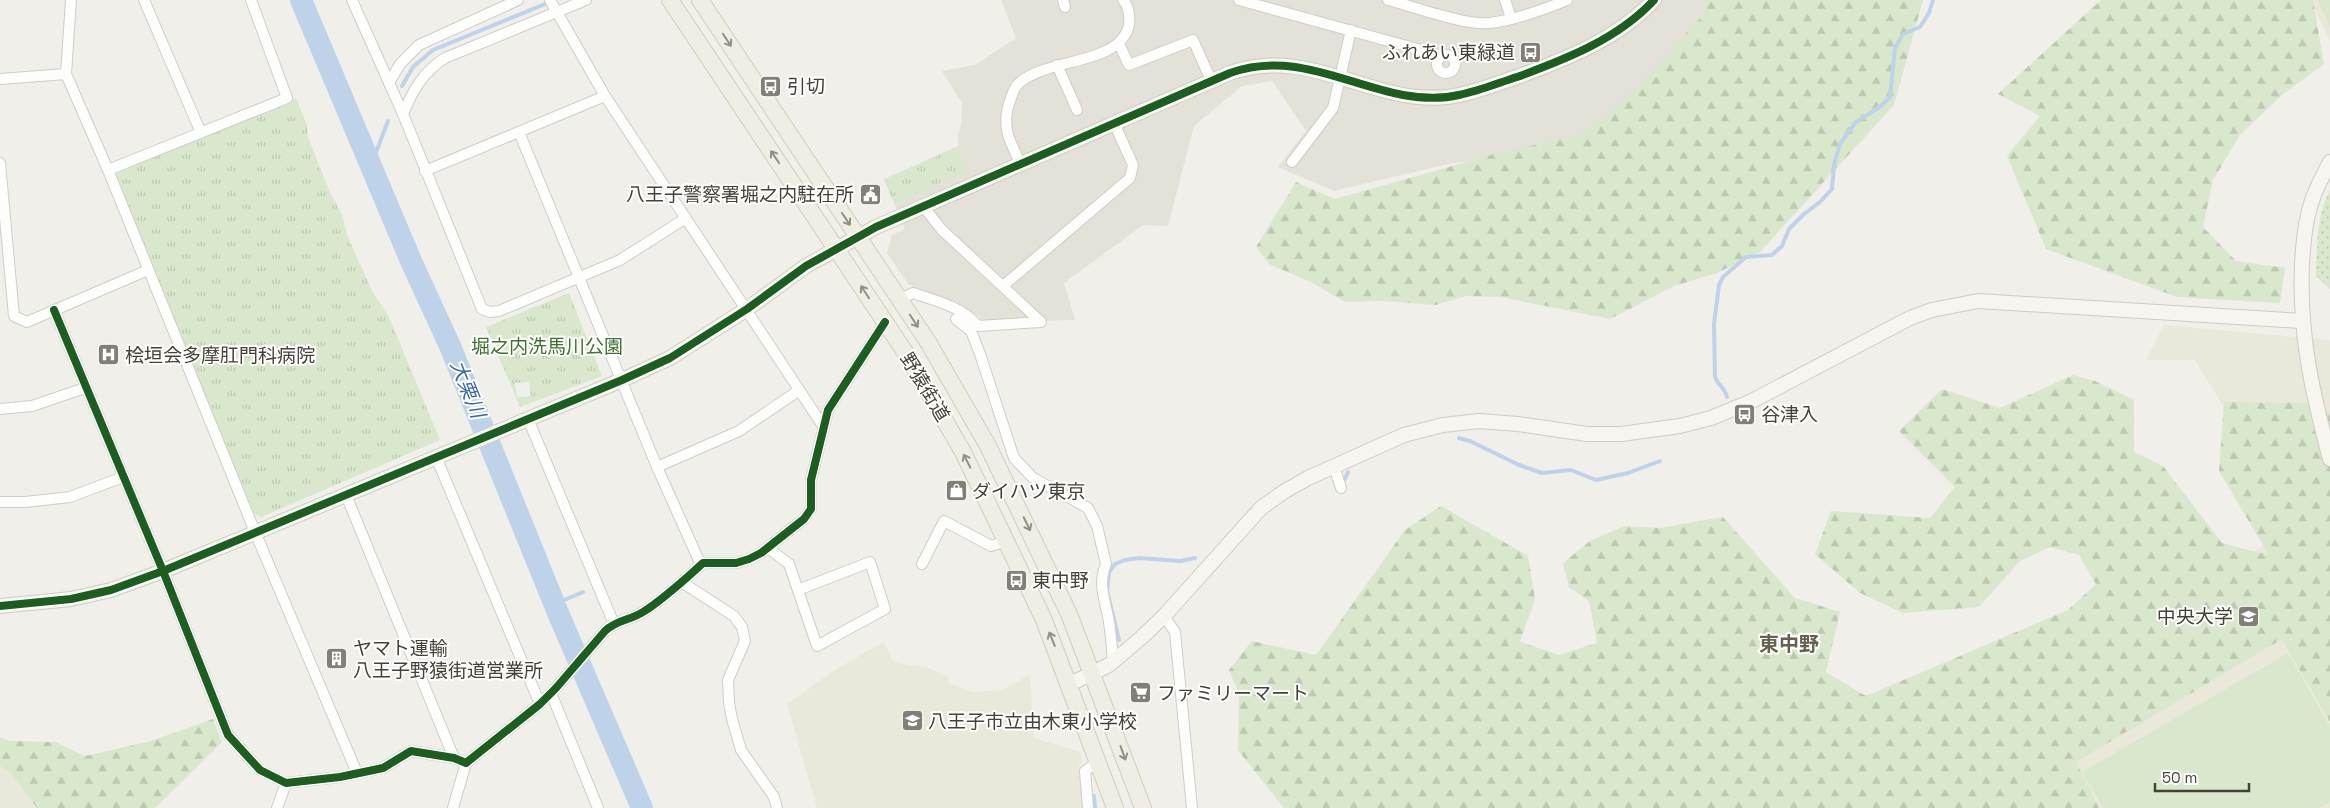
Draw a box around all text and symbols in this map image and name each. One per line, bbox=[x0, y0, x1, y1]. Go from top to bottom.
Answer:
one-way arrow bbox=[722, 33, 732, 47]
place label: ふれあい東緑道 bbox=[1382, 40, 1515, 65]
bus stop icon: ふれあい東緑道 bbox=[1519, 40, 1543, 64]
bus stop icon: 引切 bbox=[759, 74, 783, 98]
place label: 引切 bbox=[787, 74, 825, 99]
one-way arrow bbox=[770, 150, 780, 164]
place label: 八王子警察署堀之内駐在所 bbox=[626, 182, 854, 207]
public building icon: 八王子警察署堀之内駐在所 bbox=[858, 182, 882, 206]
one-way arrow bbox=[841, 212, 852, 226]
one-way arrow bbox=[860, 285, 870, 299]
one-way arrow bbox=[909, 314, 920, 328]
park label: 堀之内洗馬川公園 bbox=[471, 334, 623, 359]
hospital icon: 桧垣会多摩肛門科病院 bbox=[97, 343, 121, 367]
place label: 桧垣会多摩肛門科病院 bbox=[125, 343, 315, 368]
street label: 野猿街道 bbox=[895, 348, 955, 426]
water label: 大栗川 bbox=[445, 356, 492, 424]
bus stop icon: 谷津入 bbox=[1733, 402, 1757, 426]
place label: 谷津入 bbox=[1761, 402, 1818, 427]
one-way arrow bbox=[962, 454, 971, 469]
shop icon: ダイハツ東京 bbox=[944, 479, 968, 503]
place label: ダイハツ東京 bbox=[972, 479, 1086, 504]
one-way arrow bbox=[1023, 516, 1033, 531]
bus stop icon: 東中野 bbox=[1004, 568, 1028, 592]
place label: 東中野 bbox=[1032, 568, 1089, 593]
place label: 中央大学 bbox=[2157, 604, 2233, 629]
school or university icon: 中央大学 bbox=[2237, 604, 2261, 628]
district label: 東中野 bbox=[1759, 631, 1819, 657]
one-way arrow bbox=[1047, 632, 1056, 647]
place label: ヤマト運輸 八王子野猿街道営業所 bbox=[353, 636, 543, 683]
building icon: ヤマト運輸 八王子野猿街道営業所 bbox=[325, 647, 349, 671]
supermarket icon: ファミリーマート bbox=[1129, 681, 1153, 705]
place label: ファミリーマート bbox=[1157, 681, 1309, 706]
school or university icon: 八王子市立由木東小学校 bbox=[900, 709, 924, 733]
place label: 八王子市立由木東小学校 bbox=[928, 709, 1137, 734]
one-way arrow bbox=[1119, 745, 1128, 760]
scale bar bbox=[2155, 760, 2249, 792]
text: 50 m bbox=[2162, 768, 2197, 787]

